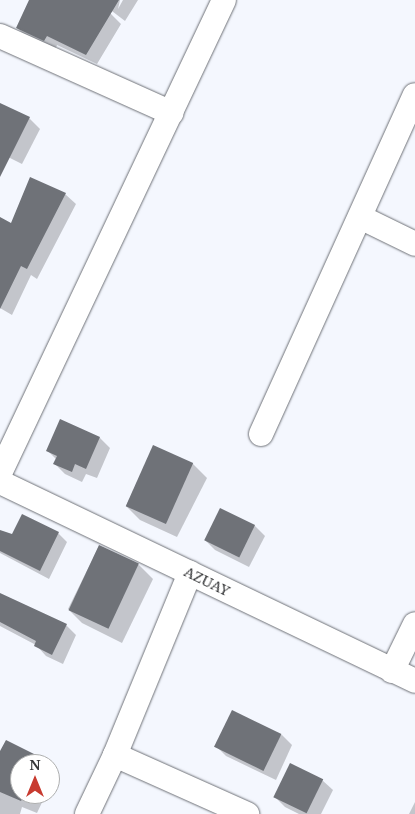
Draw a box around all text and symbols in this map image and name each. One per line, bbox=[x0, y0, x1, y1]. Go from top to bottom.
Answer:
street label: AZUAY bbox=[181, 562, 233, 600]
north arrow bbox=[10, 754, 60, 804]
text: N bbox=[29, 755, 41, 774]

